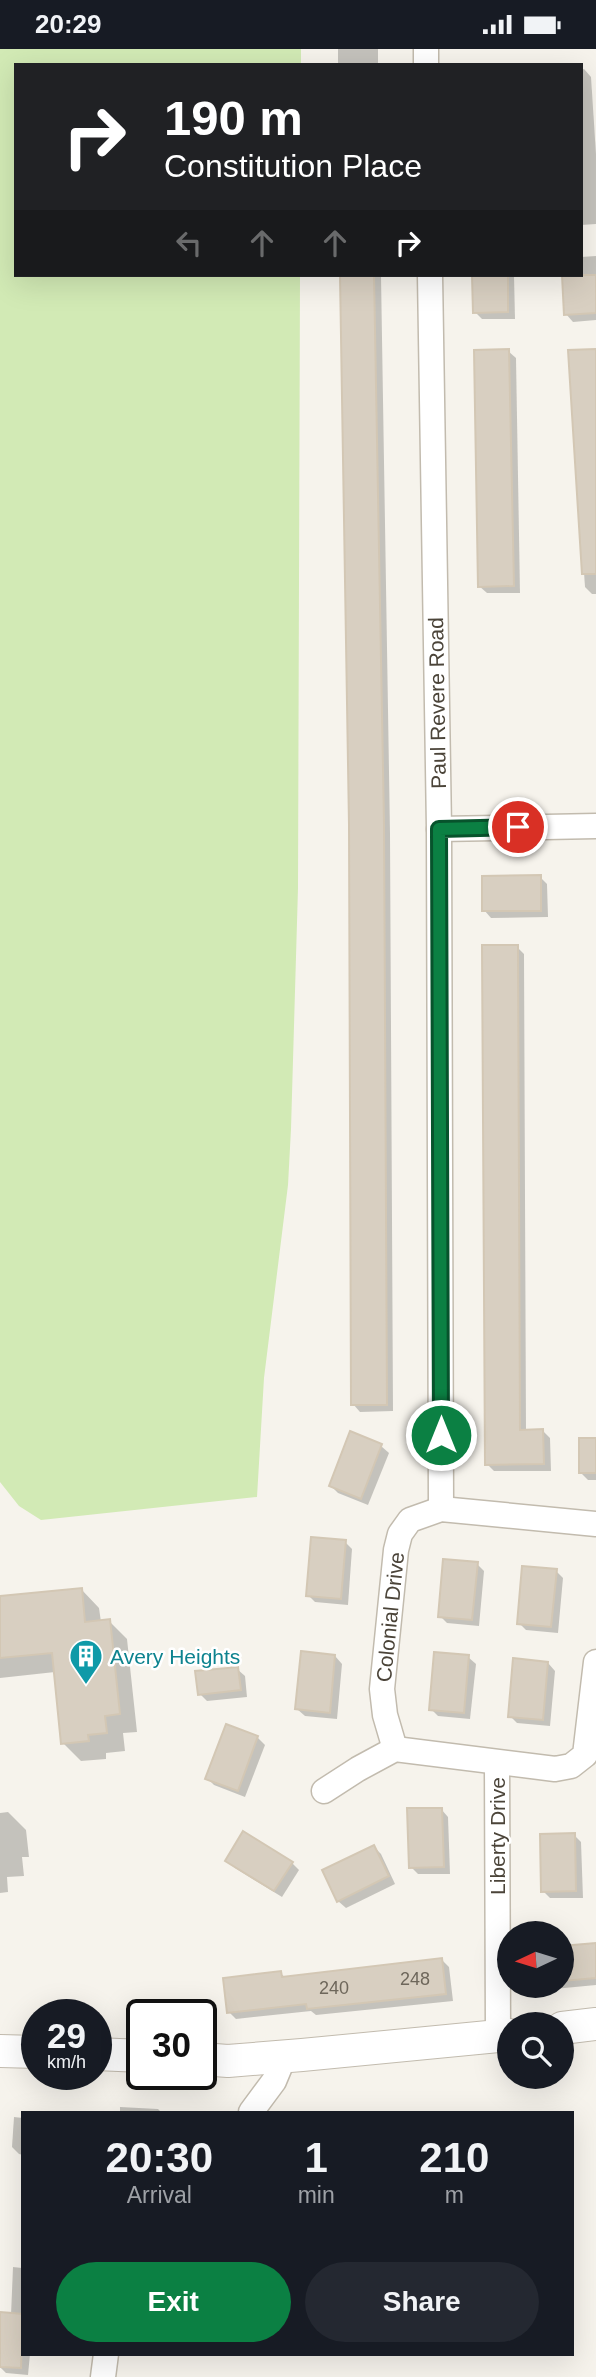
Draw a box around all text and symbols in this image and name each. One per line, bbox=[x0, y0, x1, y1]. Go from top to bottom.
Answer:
text: 20:29 bbox=[35, 9, 102, 39]
icon: right bbox=[49, 91, 140, 182]
text: 190 m bbox=[164, 91, 303, 145]
text: Constitution Place bbox=[164, 148, 422, 184]
icon: left bbox=[170, 224, 208, 262]
icon: ahead bbox=[243, 224, 281, 262]
icon: ahead bbox=[316, 224, 354, 262]
icon: right bbox=[389, 224, 427, 262]
street label: Paul Revere Road bbox=[424, 617, 450, 789]
pin bbox=[488, 797, 548, 857]
icon: arrive bbox=[499, 808, 537, 846]
position arrow bbox=[404, 1398, 478, 1472]
street label: Colonial Drive bbox=[372, 1551, 408, 1683]
building icon: Avery Heights bbox=[67, 1637, 105, 1686]
place label: Avery Heights bbox=[110, 1645, 240, 1668]
street label: Liberty Drive bbox=[486, 1777, 509, 1895]
north arrow bbox=[497, 1921, 574, 1999]
map controls bbox=[497, 1921, 574, 2089]
house number: 248 bbox=[400, 1969, 430, 1989]
house number: 240 bbox=[319, 1978, 349, 1998]
speed limit sign: 30 bbox=[126, 1999, 217, 2090]
button: search bbox=[497, 2012, 574, 2089]
text: 29 bbox=[47, 2016, 86, 2055]
text: km/h bbox=[47, 2052, 86, 2072]
text: 20:30 bbox=[106, 2134, 213, 2181]
text: 1 bbox=[304, 2134, 328, 2181]
text: 210 bbox=[419, 2134, 489, 2181]
text: Arrival bbox=[127, 2182, 192, 2208]
text: min bbox=[298, 2182, 335, 2208]
text: m bbox=[445, 2182, 464, 2208]
button: Exit bbox=[56, 2262, 291, 2342]
button: Share bbox=[305, 2262, 539, 2342]

